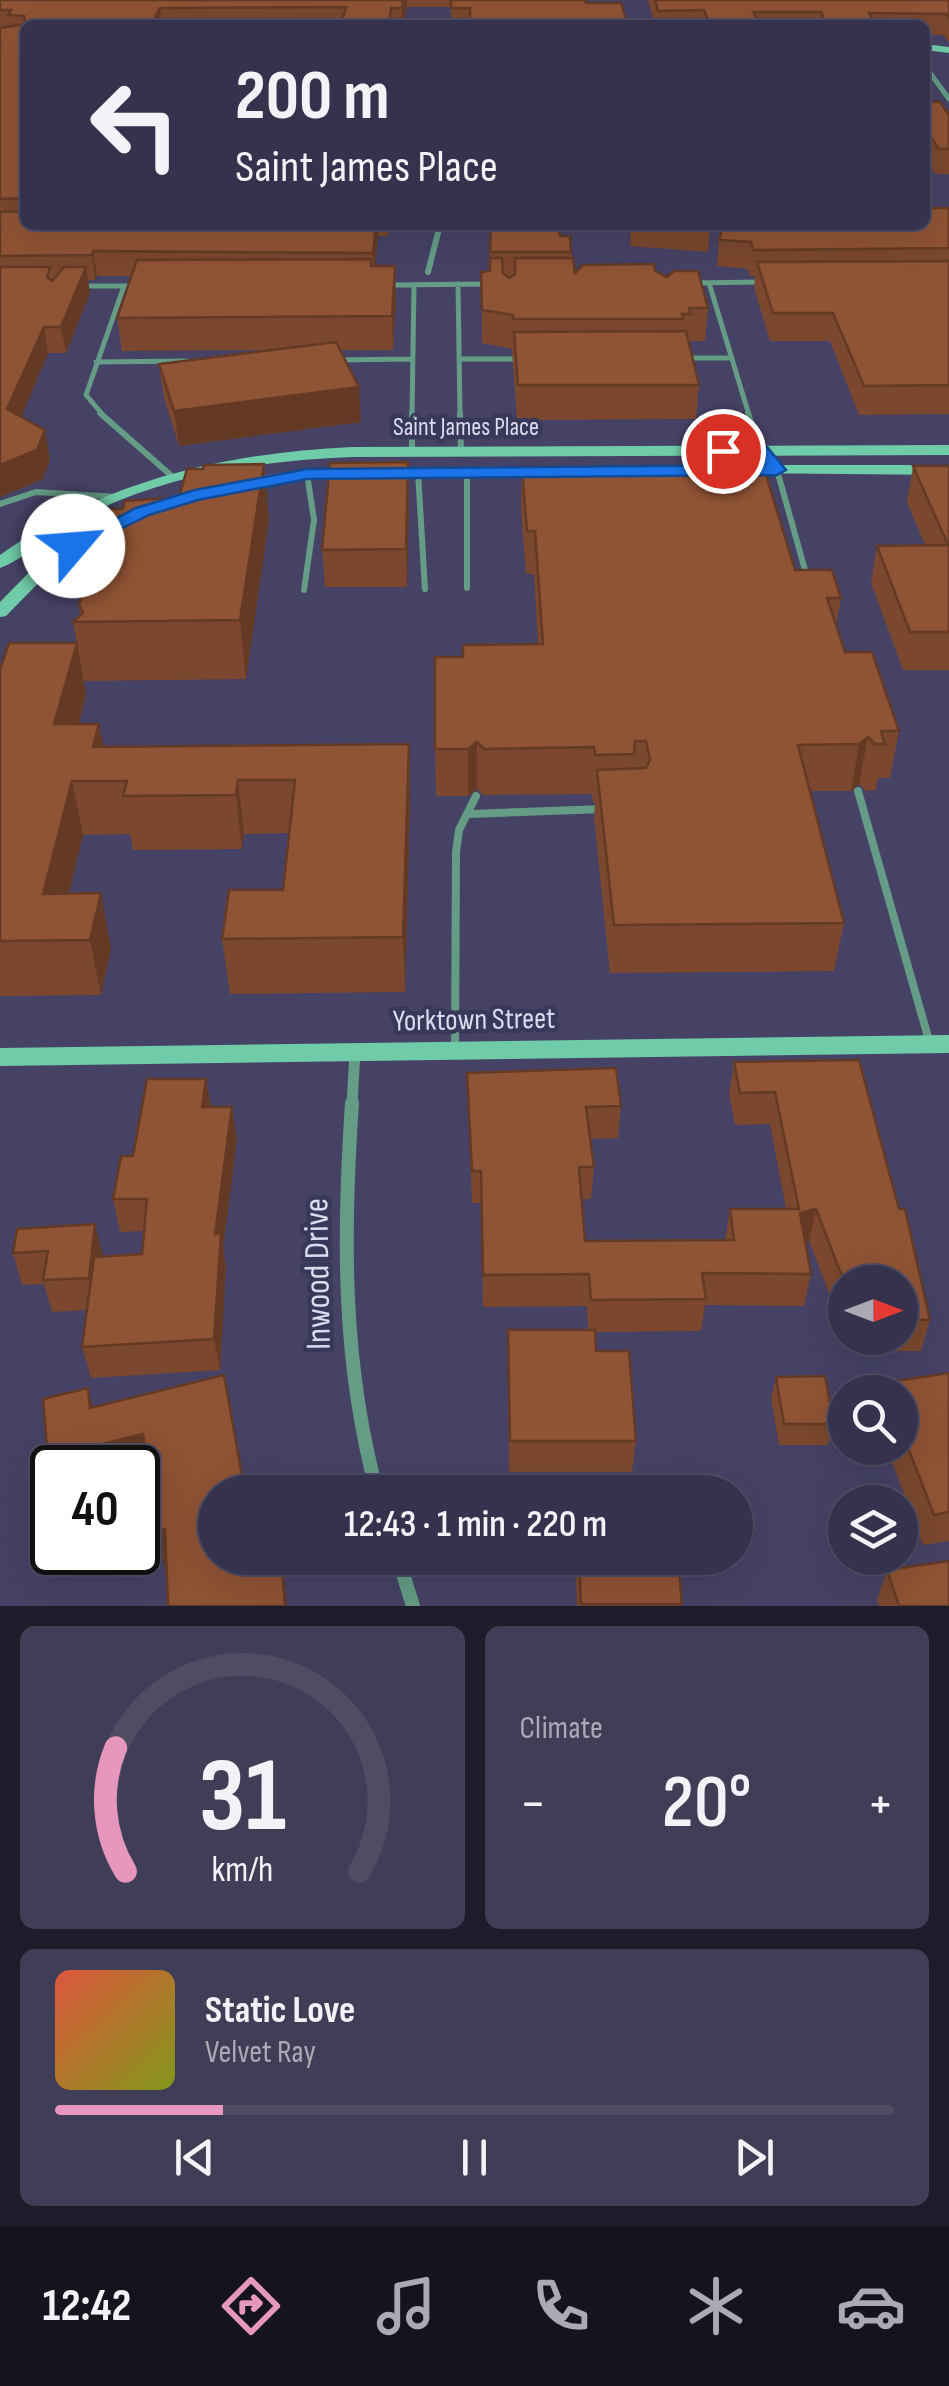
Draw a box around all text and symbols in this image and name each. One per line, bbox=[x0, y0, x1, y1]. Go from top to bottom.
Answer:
text: 200 m bbox=[235, 55, 390, 139]
icon: left bbox=[70, 60, 200, 190]
text: Saint James Place bbox=[235, 140, 498, 195]
pin bbox=[681, 409, 766, 494]
street label: Saint James Place bbox=[393, 412, 539, 443]
icon: arrive bbox=[696, 424, 751, 479]
position arrow bbox=[21, 494, 125, 598]
street label: Yorktown Street bbox=[392, 1001, 556, 1039]
street label: Inwood Drive bbox=[295, 1198, 341, 1350]
north arrow bbox=[828, 1265, 918, 1355]
map controls bbox=[828, 1265, 918, 1575]
button: search bbox=[828, 1375, 918, 1465]
speed limit sign: 40 bbox=[30, 1445, 160, 1575]
button: layers bbox=[828, 1485, 918, 1575]
text: 12:43 · 1 min · 220 m bbox=[344, 1502, 607, 1547]
text: Climate bbox=[520, 1709, 603, 1748]
text: 31 bbox=[199, 1735, 286, 1860]
text: 20° bbox=[662, 1758, 752, 1849]
text: − bbox=[520, 1771, 546, 1838]
text: + bbox=[867, 1771, 894, 1838]
text: km/h bbox=[211, 1849, 273, 1892]
text: Static Love bbox=[205, 1988, 355, 2033]
text: Velvet Ray bbox=[205, 2033, 316, 2072]
icon: previous bbox=[167, 2130, 222, 2185]
icon: pause bbox=[447, 2130, 502, 2185]
icon: next bbox=[727, 2130, 782, 2185]
icon: directions bbox=[216, 2271, 286, 2341]
icon: music bbox=[371, 2271, 441, 2341]
icon: phone bbox=[526, 2271, 596, 2341]
icon: climate bbox=[681, 2271, 751, 2341]
icon: car bbox=[836, 2271, 906, 2341]
text: 12:42 bbox=[43, 2279, 131, 2334]

